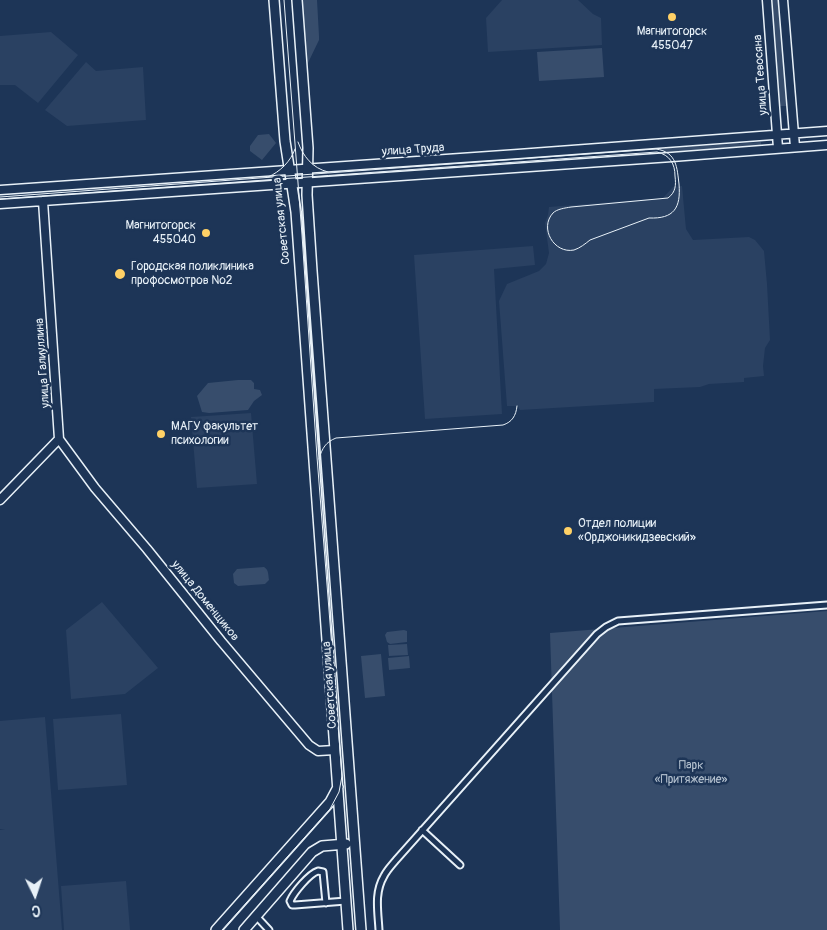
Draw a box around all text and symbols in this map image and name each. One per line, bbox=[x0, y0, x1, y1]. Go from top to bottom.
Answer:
marker: Магнитогорск 455047 bbox=[666, 11, 678, 23]
place label: Магнитогорск 455047 bbox=[637, 25, 707, 53]
street label: улица Тевосяна bbox=[751, 34, 771, 116]
street label: улица Труда bbox=[381, 141, 445, 159]
street label: Советская улица bbox=[270, 177, 294, 265]
place label: Магнитогорск 455040 bbox=[125, 219, 196, 247]
marker: Магнитогорск 455040 bbox=[200, 227, 212, 239]
place label: Городская поликлиника профосмотров №2 bbox=[131, 260, 254, 288]
marker: Городская поликлиника профосмотров №2 bbox=[113, 267, 127, 281]
street label: улица Галиуллина bbox=[33, 318, 53, 408]
place label: МАГУ факультет психологии bbox=[171, 420, 258, 448]
marker: МАГУ факультет психологии bbox=[155, 428, 167, 440]
place label: Отдел полиции «Орджоникидзевский» bbox=[578, 517, 696, 545]
marker: Отдел полиции «Орджоникидзевский» bbox=[562, 525, 574, 537]
street label: улица Доменщиков bbox=[168, 558, 242, 644]
street label: Советская улица bbox=[320, 641, 340, 729]
park label: Парк «Притяжение» bbox=[655, 759, 727, 787]
north arrow bbox=[10, 870, 60, 920]
text: С bbox=[31, 902, 41, 919]

